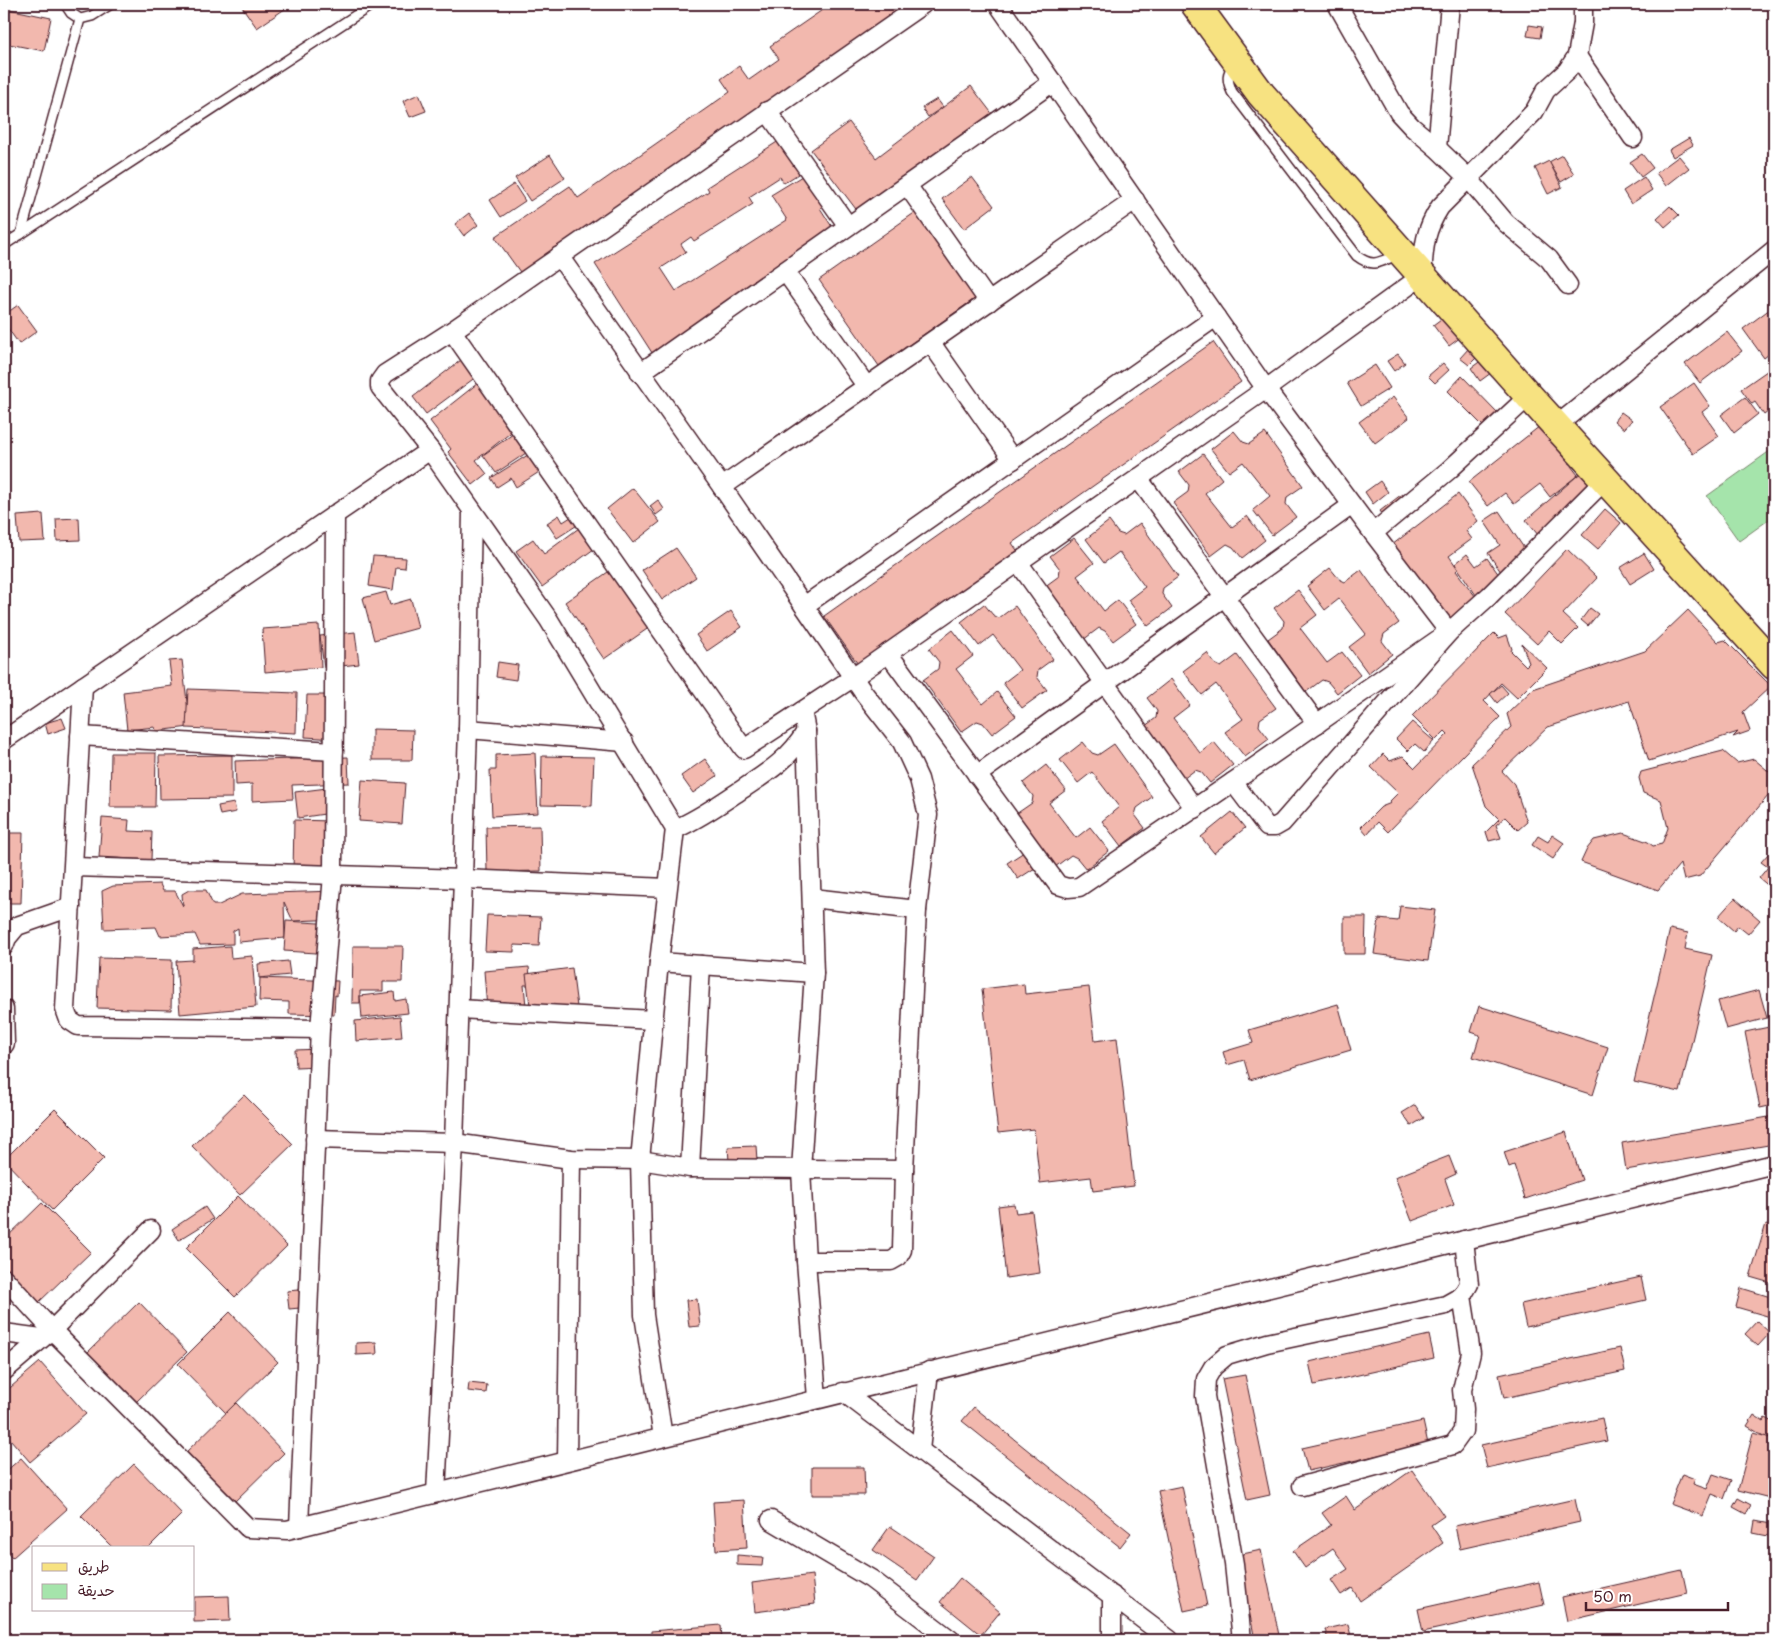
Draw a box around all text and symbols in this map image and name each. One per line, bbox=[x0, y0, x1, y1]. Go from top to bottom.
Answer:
legend bbox=[32, 1546, 195, 1612]
text: طريق bbox=[78, 1554, 110, 1577]
text: حديقة bbox=[78, 1578, 115, 1601]
scale bar bbox=[1586, 1579, 1728, 1611]
text: 50 m bbox=[1593, 1584, 1632, 1607]

